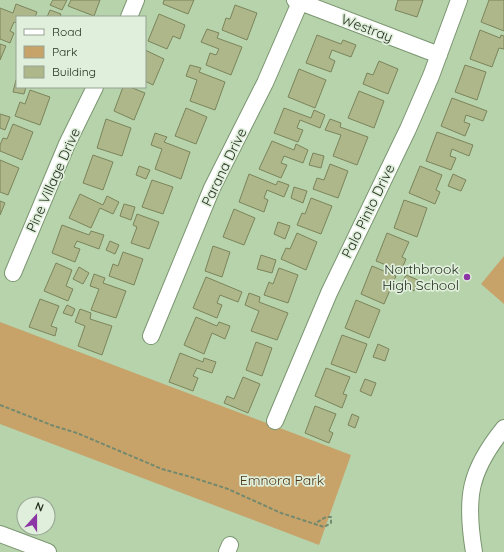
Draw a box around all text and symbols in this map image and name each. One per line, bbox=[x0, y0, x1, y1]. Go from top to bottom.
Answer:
street label: Westray bbox=[338, 10, 396, 46]
legend bbox=[16, 16, 146, 88]
text: Road bbox=[52, 24, 82, 39]
text: Park bbox=[52, 44, 77, 59]
text: Building bbox=[52, 64, 96, 79]
street label: Pine Village Drive bbox=[22, 125, 84, 235]
street label: Parana Drive bbox=[197, 125, 251, 209]
street label: Palo Pinto Drive bbox=[338, 161, 399, 261]
place label: Northbrook High School bbox=[382, 260, 459, 294]
marker: Northbrook High School bbox=[462, 272, 472, 282]
park label: Emnora Park bbox=[240, 471, 324, 489]
north arrow bbox=[16, 496, 56, 536]
text: N bbox=[33, 499, 46, 515]

